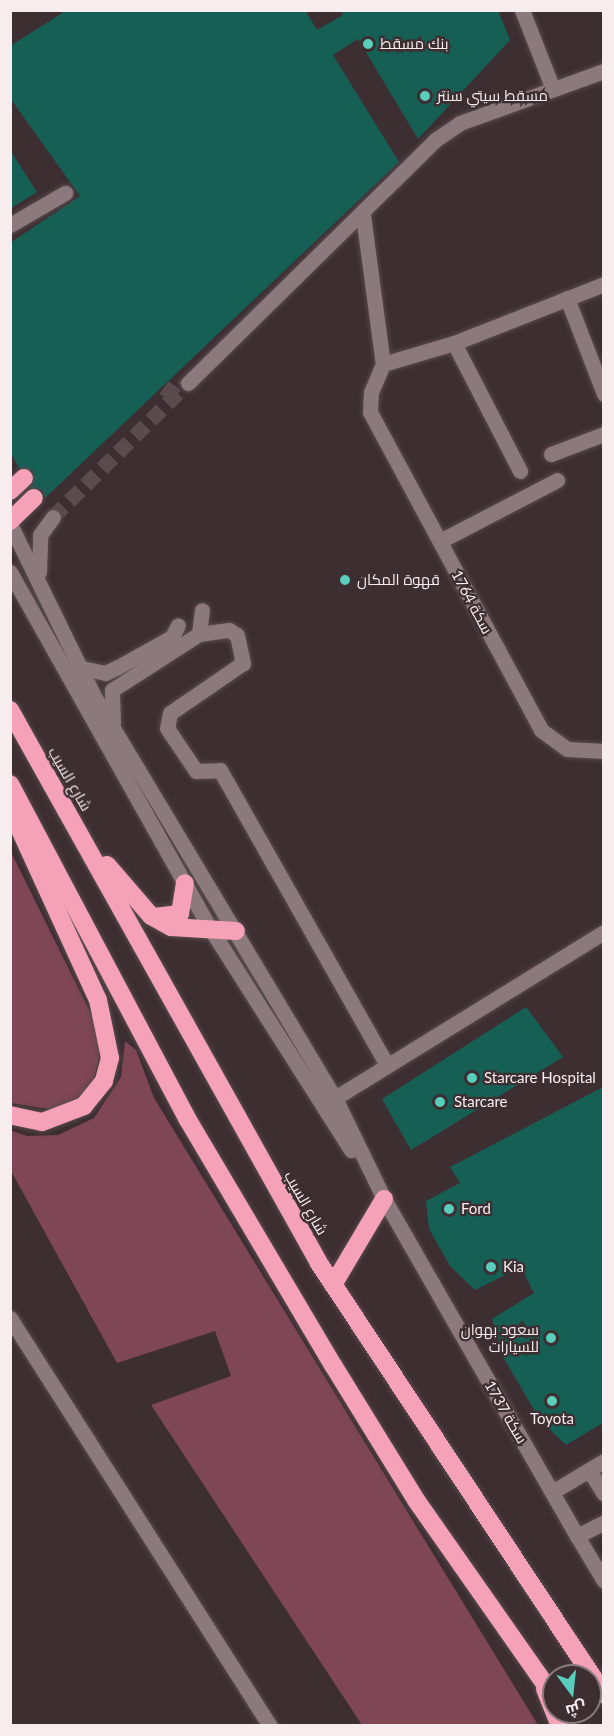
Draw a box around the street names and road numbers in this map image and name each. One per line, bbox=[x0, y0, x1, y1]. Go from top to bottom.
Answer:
street label: سكة 1764 bbox=[448, 567, 496, 637]
street label: شارع السيب bbox=[45, 744, 95, 814]
street label: شارع السيب bbox=[281, 1168, 331, 1238]
street label: سكة 1737 bbox=[481, 1377, 531, 1447]

